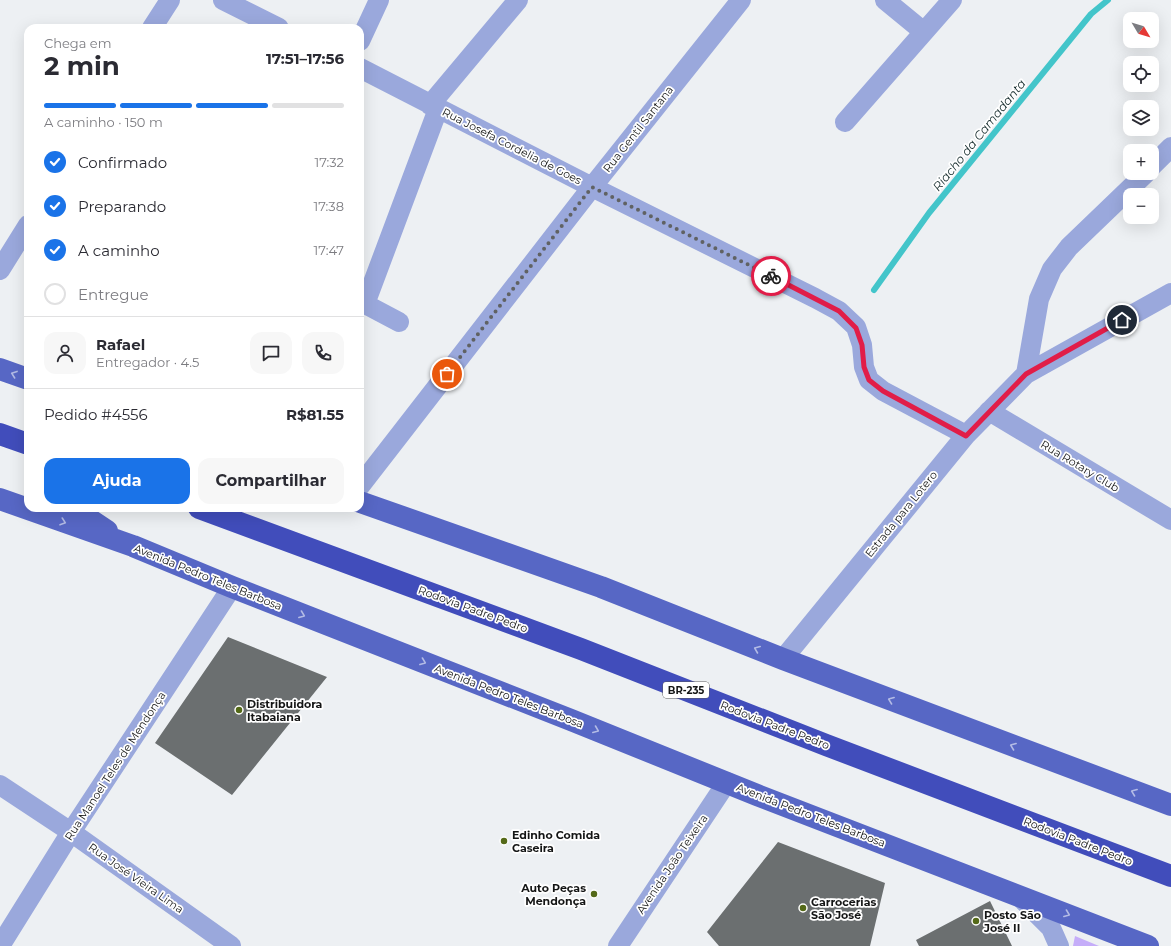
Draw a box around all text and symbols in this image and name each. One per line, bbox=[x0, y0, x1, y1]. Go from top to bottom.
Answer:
north arrow bbox=[1123, 12, 1159, 48]
map controls bbox=[1123, 12, 1159, 224]
text: Chega em bbox=[44, 35, 111, 51]
text: 17:51–17:56 bbox=[266, 49, 344, 68]
text: 2 min bbox=[44, 50, 120, 82]
button: locate bbox=[1123, 56, 1159, 92]
water label: Riacho da Camadanta bbox=[929, 76, 1029, 194]
street label: Rua Gentil Santana bbox=[600, 83, 676, 175]
button: layers bbox=[1123, 100, 1159, 136]
street label: Rua Josefa Cordelia de Goes bbox=[440, 105, 585, 188]
text: A caminho · 150 m bbox=[44, 114, 163, 130]
button: + bbox=[1123, 144, 1159, 180]
icon: check bbox=[44, 151, 66, 173]
text: Confirmado bbox=[78, 153, 167, 172]
text: 17:32 bbox=[315, 154, 344, 170]
button: − bbox=[1123, 188, 1159, 224]
icon: check bbox=[44, 195, 66, 217]
text: Preparando bbox=[78, 197, 166, 216]
text: 17:38 bbox=[314, 198, 344, 214]
icon: check bbox=[44, 239, 66, 261]
text: A caminho bbox=[78, 241, 160, 260]
text: 17:47 bbox=[314, 242, 344, 258]
courier bbox=[751, 256, 791, 296]
icon: bike bbox=[760, 265, 782, 287]
text: Entregue bbox=[78, 285, 149, 304]
pin bbox=[1105, 303, 1139, 337]
icon: home bbox=[1111, 309, 1133, 331]
button: person bbox=[44, 332, 86, 374]
button: chat bbox=[250, 332, 292, 374]
button: phone bbox=[302, 332, 344, 374]
text: Rafael bbox=[96, 335, 145, 354]
text: Entregador · 4.5 bbox=[96, 354, 199, 370]
pin bbox=[430, 357, 464, 391]
icon: bag bbox=[436, 363, 458, 385]
one-way arrow bbox=[11, 370, 18, 378]
text: Pedido #4556 bbox=[44, 405, 148, 424]
text: R$81.55 bbox=[286, 405, 344, 424]
street label: Rua Rotary Club bbox=[1038, 437, 1122, 495]
button: Ajuda bbox=[44, 458, 190, 504]
button: Compartilhar bbox=[198, 458, 344, 504]
street label: Estrada para Lotero bbox=[862, 468, 940, 560]
one-way arrow bbox=[60, 517, 67, 525]
street label: Avenida Pedro Teles Barbosa bbox=[132, 541, 284, 613]
street label: Rodovia Padre Pedro bbox=[416, 583, 530, 635]
one-way arrow bbox=[298, 610, 305, 618]
one-way arrow bbox=[753, 646, 761, 654]
one-way arrow bbox=[418, 657, 426, 665]
street label: Avenida Pedro Teles Barbosa bbox=[432, 661, 586, 731]
road number: BR-235 bbox=[663, 682, 709, 698]
street label: Rua Manoel Teles de Mendonça bbox=[62, 689, 168, 843]
place label: Distribuidora Itabaiana bbox=[247, 697, 323, 724]
one-way arrow bbox=[888, 697, 895, 705]
street label: Rodovia Padre Pedro bbox=[718, 698, 832, 752]
marker: Distribuidora Itabaiana bbox=[234, 705, 244, 715]
one-way arrow bbox=[591, 725, 599, 733]
one-way arrow bbox=[1009, 742, 1016, 750]
street label: Avenida Pedro Teles Barbosa bbox=[734, 780, 888, 850]
one-way arrow bbox=[1131, 788, 1138, 796]
street label: Avenida João Teixeira bbox=[633, 812, 711, 916]
street label: Rodovia Padre Pedro bbox=[1021, 814, 1135, 868]
place label: Edinho Comida Caseira bbox=[512, 828, 600, 855]
marker: Edinho Comida Caseira bbox=[499, 836, 509, 846]
street label: Rua José Vieira Lima bbox=[86, 840, 186, 916]
place label: Auto Peças Mendonça bbox=[520, 881, 586, 908]
marker: Auto Peças Mendonça bbox=[589, 889, 599, 899]
place label: Carrocerias São José bbox=[811, 895, 876, 922]
marker: Carrocerias São José bbox=[798, 903, 808, 913]
place label: Posto São José II bbox=[983, 908, 1041, 935]
one-way arrow bbox=[1064, 910, 1071, 918]
marker: Posto São José II bbox=[971, 916, 981, 926]

